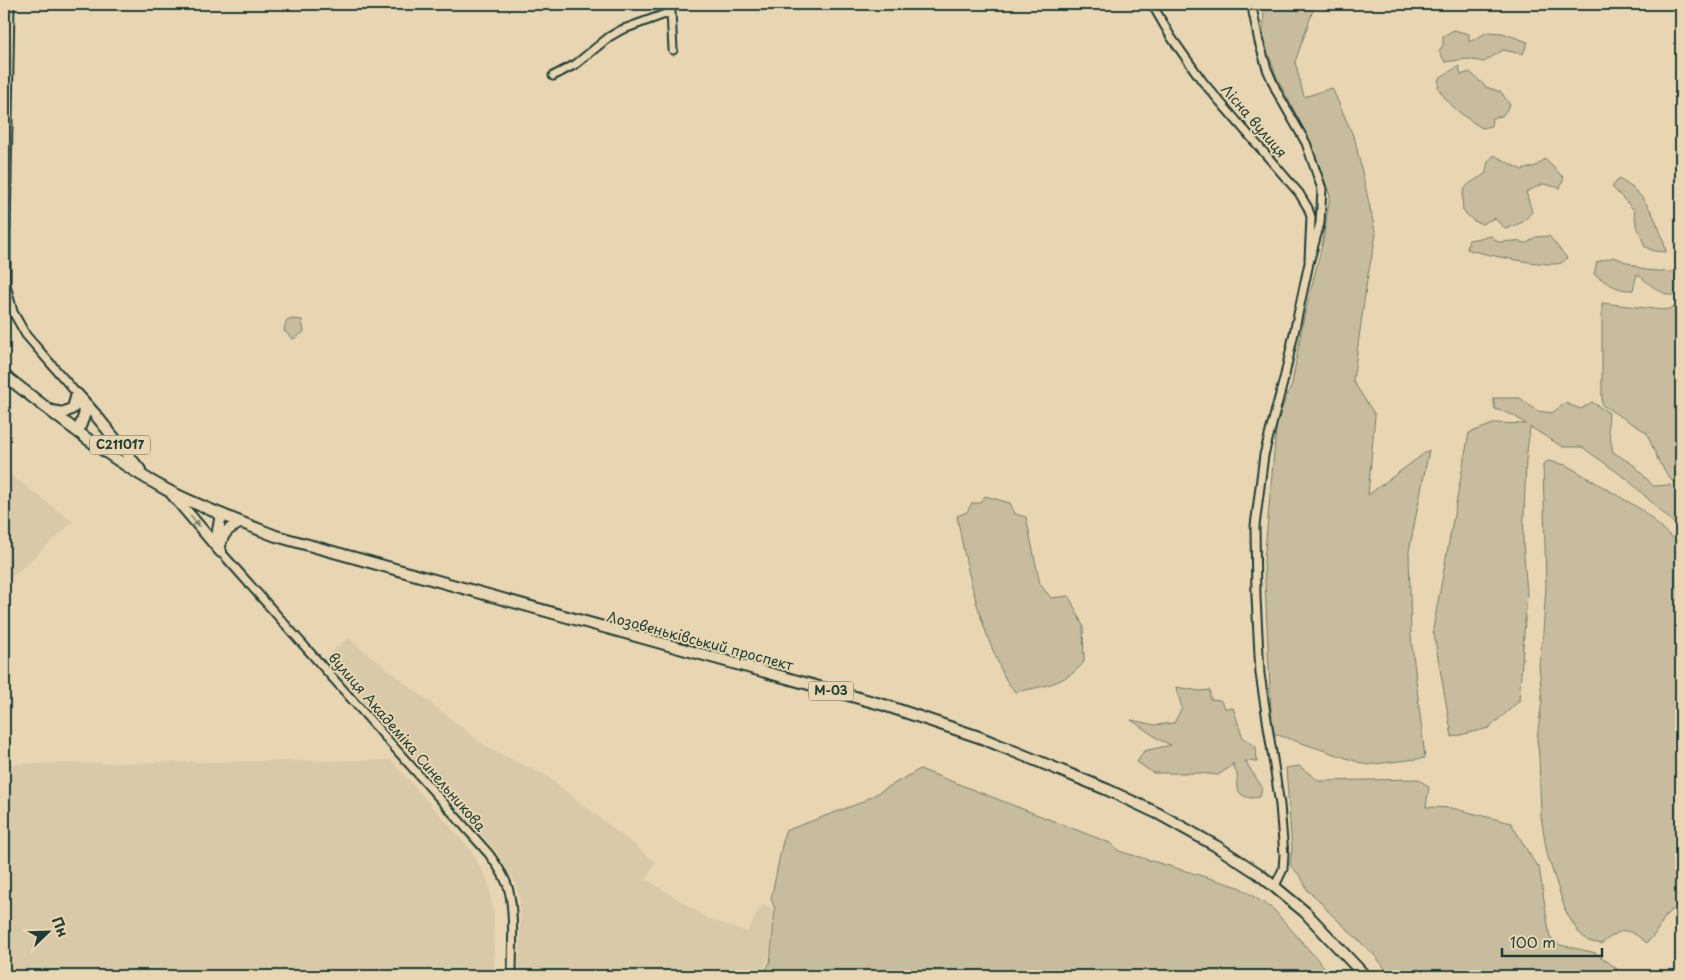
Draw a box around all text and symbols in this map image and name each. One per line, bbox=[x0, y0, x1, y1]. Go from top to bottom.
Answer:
street label: Лісна вулиця bbox=[1217, 79, 1292, 162]
road number: С211017 bbox=[90, 436, 150, 454]
one-way arrow bbox=[189, 515, 200, 528]
street label: Лозовеньківський проспект bbox=[604, 605, 796, 676]
street label: вулиця Академіка Синельникова bbox=[324, 648, 491, 836]
road number: М-03 bbox=[808, 681, 854, 700]
north arrow bbox=[22, 908, 72, 958]
text: Пн bbox=[47, 913, 74, 940]
scale bar bbox=[1502, 925, 1602, 957]
text: 100 m bbox=[1510, 930, 1556, 953]

